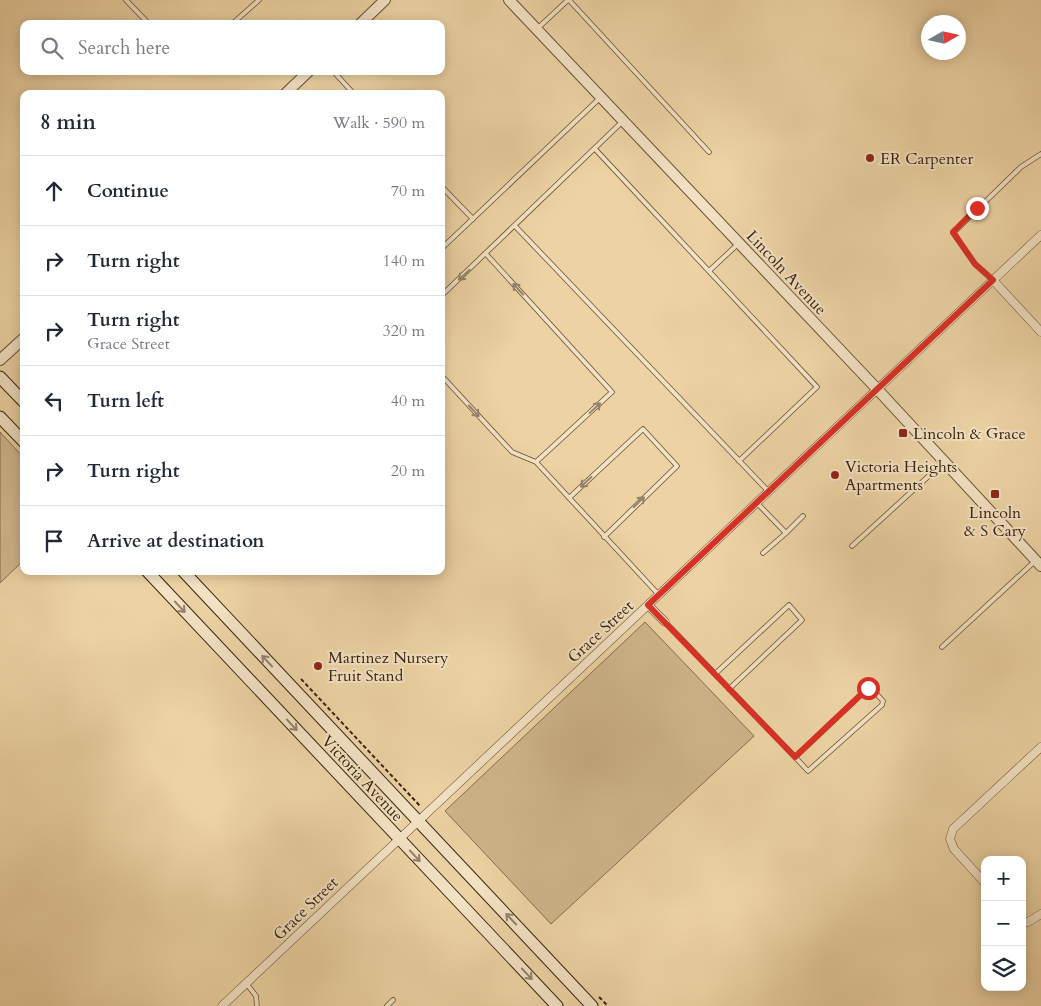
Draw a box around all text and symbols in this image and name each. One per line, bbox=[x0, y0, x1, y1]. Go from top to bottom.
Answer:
north arrow bbox=[921, 15, 966, 60]
search box bbox=[20, 20, 445, 75]
icon: search bbox=[38, 34, 66, 62]
text: Search here bbox=[78, 35, 170, 61]
text: 8 min bbox=[40, 108, 96, 137]
text: Walk · 590 m bbox=[333, 112, 425, 134]
place label: ER Carpenter bbox=[880, 148, 973, 170]
marker: ER Carpenter bbox=[864, 152, 876, 164]
icon: ahead bbox=[40, 177, 68, 205]
text: Continue bbox=[87, 178, 169, 204]
text: 70 m bbox=[391, 180, 425, 202]
route end bbox=[966, 197, 989, 220]
street label: Lincoln Avenue bbox=[741, 225, 831, 320]
icon: right bbox=[40, 247, 68, 275]
text: Turn right bbox=[87, 248, 179, 274]
text: 140 m bbox=[383, 250, 425, 272]
one-way arrow bbox=[457, 269, 470, 281]
one-way arrow bbox=[512, 283, 524, 296]
text: Turn right bbox=[87, 307, 179, 333]
icon: right bbox=[40, 317, 68, 345]
text: 320 m bbox=[383, 320, 425, 342]
text: Grace Street bbox=[87, 333, 170, 355]
icon: left bbox=[40, 387, 68, 415]
text: Turn left bbox=[87, 388, 164, 414]
text: 40 m bbox=[391, 390, 425, 412]
one-way arrow bbox=[589, 402, 602, 414]
one-way arrow bbox=[468, 405, 480, 418]
place label: Lincoln & Grace bbox=[913, 423, 1026, 445]
marker: Lincoln & Grace bbox=[897, 427, 909, 439]
place label: Victoria Heights Apartments bbox=[845, 456, 957, 496]
icon: right bbox=[40, 457, 68, 485]
text: Turn right bbox=[87, 458, 179, 484]
text: 20 m bbox=[391, 460, 425, 482]
marker: Victoria Heights Apartments bbox=[829, 469, 841, 481]
one-way arrow bbox=[580, 476, 593, 488]
marker: Lincoln & S Cary bbox=[989, 488, 1001, 500]
one-way arrow bbox=[633, 496, 645, 509]
place label: Lincoln & S Cary bbox=[964, 502, 1027, 542]
icon: arrive bbox=[40, 527, 68, 555]
text: Arrive at destination bbox=[87, 528, 264, 554]
street label: Grace Street bbox=[563, 595, 638, 668]
one-way arrow bbox=[174, 600, 186, 613]
place label: Martinez Nursery Fruit Stand bbox=[328, 647, 449, 687]
one-way arrow bbox=[261, 654, 273, 667]
marker: Martinez Nursery Fruit Stand bbox=[312, 660, 324, 672]
route start bbox=[857, 677, 880, 700]
one-way arrow bbox=[286, 719, 298, 731]
street label: Victoria Avenue bbox=[316, 731, 408, 827]
one-way arrow bbox=[409, 850, 421, 863]
map controls bbox=[981, 856, 1026, 991]
button: + bbox=[981, 856, 1026, 901]
street label: Grace Street bbox=[268, 872, 343, 945]
button: − bbox=[981, 901, 1026, 946]
one-way arrow bbox=[505, 913, 517, 926]
button: layers bbox=[981, 946, 1026, 991]
one-way arrow bbox=[521, 968, 533, 981]

